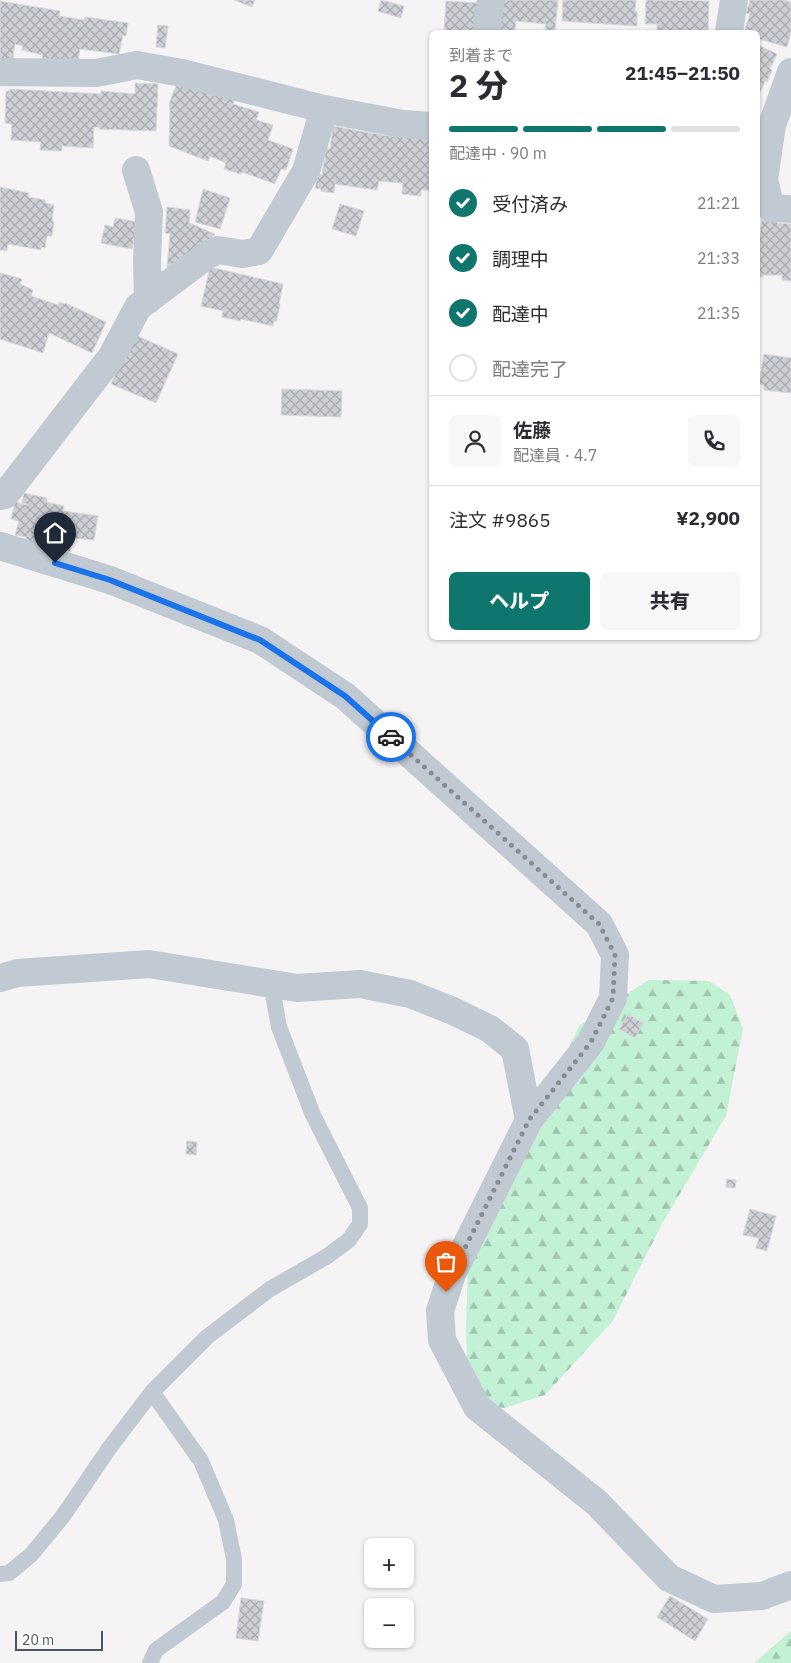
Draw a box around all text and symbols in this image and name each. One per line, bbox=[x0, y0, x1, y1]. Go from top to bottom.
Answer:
text: 到着まで bbox=[449, 45, 513, 65]
text: 21:45–21:50 bbox=[625, 61, 740, 85]
text: 2 分 bbox=[449, 64, 508, 106]
text: 配達中 · 90 m bbox=[449, 143, 547, 163]
icon: check bbox=[449, 189, 477, 217]
text: 受付済み bbox=[492, 192, 568, 216]
text: 21:21 bbox=[697, 193, 740, 213]
icon: check bbox=[449, 244, 477, 272]
text: 調理中 bbox=[492, 247, 549, 271]
text: 21:33 bbox=[697, 248, 740, 268]
icon: check bbox=[449, 299, 477, 327]
text: 配達中 bbox=[492, 302, 549, 326]
text: 21:35 bbox=[697, 303, 740, 323]
text: 配達完了 bbox=[492, 357, 568, 381]
button: person bbox=[449, 415, 501, 467]
button: phone bbox=[688, 415, 740, 467]
text: 佐藤 bbox=[513, 418, 551, 442]
text: 配達員 · 4.7 bbox=[513, 445, 597, 465]
text: ¥2,900 bbox=[676, 506, 740, 530]
text: 注文 #9865 bbox=[449, 508, 551, 532]
pin bbox=[34, 512, 76, 563]
icon: home bbox=[41, 519, 69, 547]
button: ヘルプ bbox=[449, 572, 590, 630]
button: 共有 bbox=[600, 572, 740, 630]
courier bbox=[366, 712, 416, 762]
icon: car bbox=[377, 723, 405, 751]
pin bbox=[425, 1241, 467, 1292]
icon: bag bbox=[432, 1248, 460, 1276]
map controls bbox=[364, 1538, 414, 1648]
button: + bbox=[364, 1538, 414, 1588]
button: − bbox=[364, 1598, 414, 1648]
scale bar bbox=[15, 1628, 102, 1651]
text: 20 m bbox=[22, 1631, 54, 1649]

